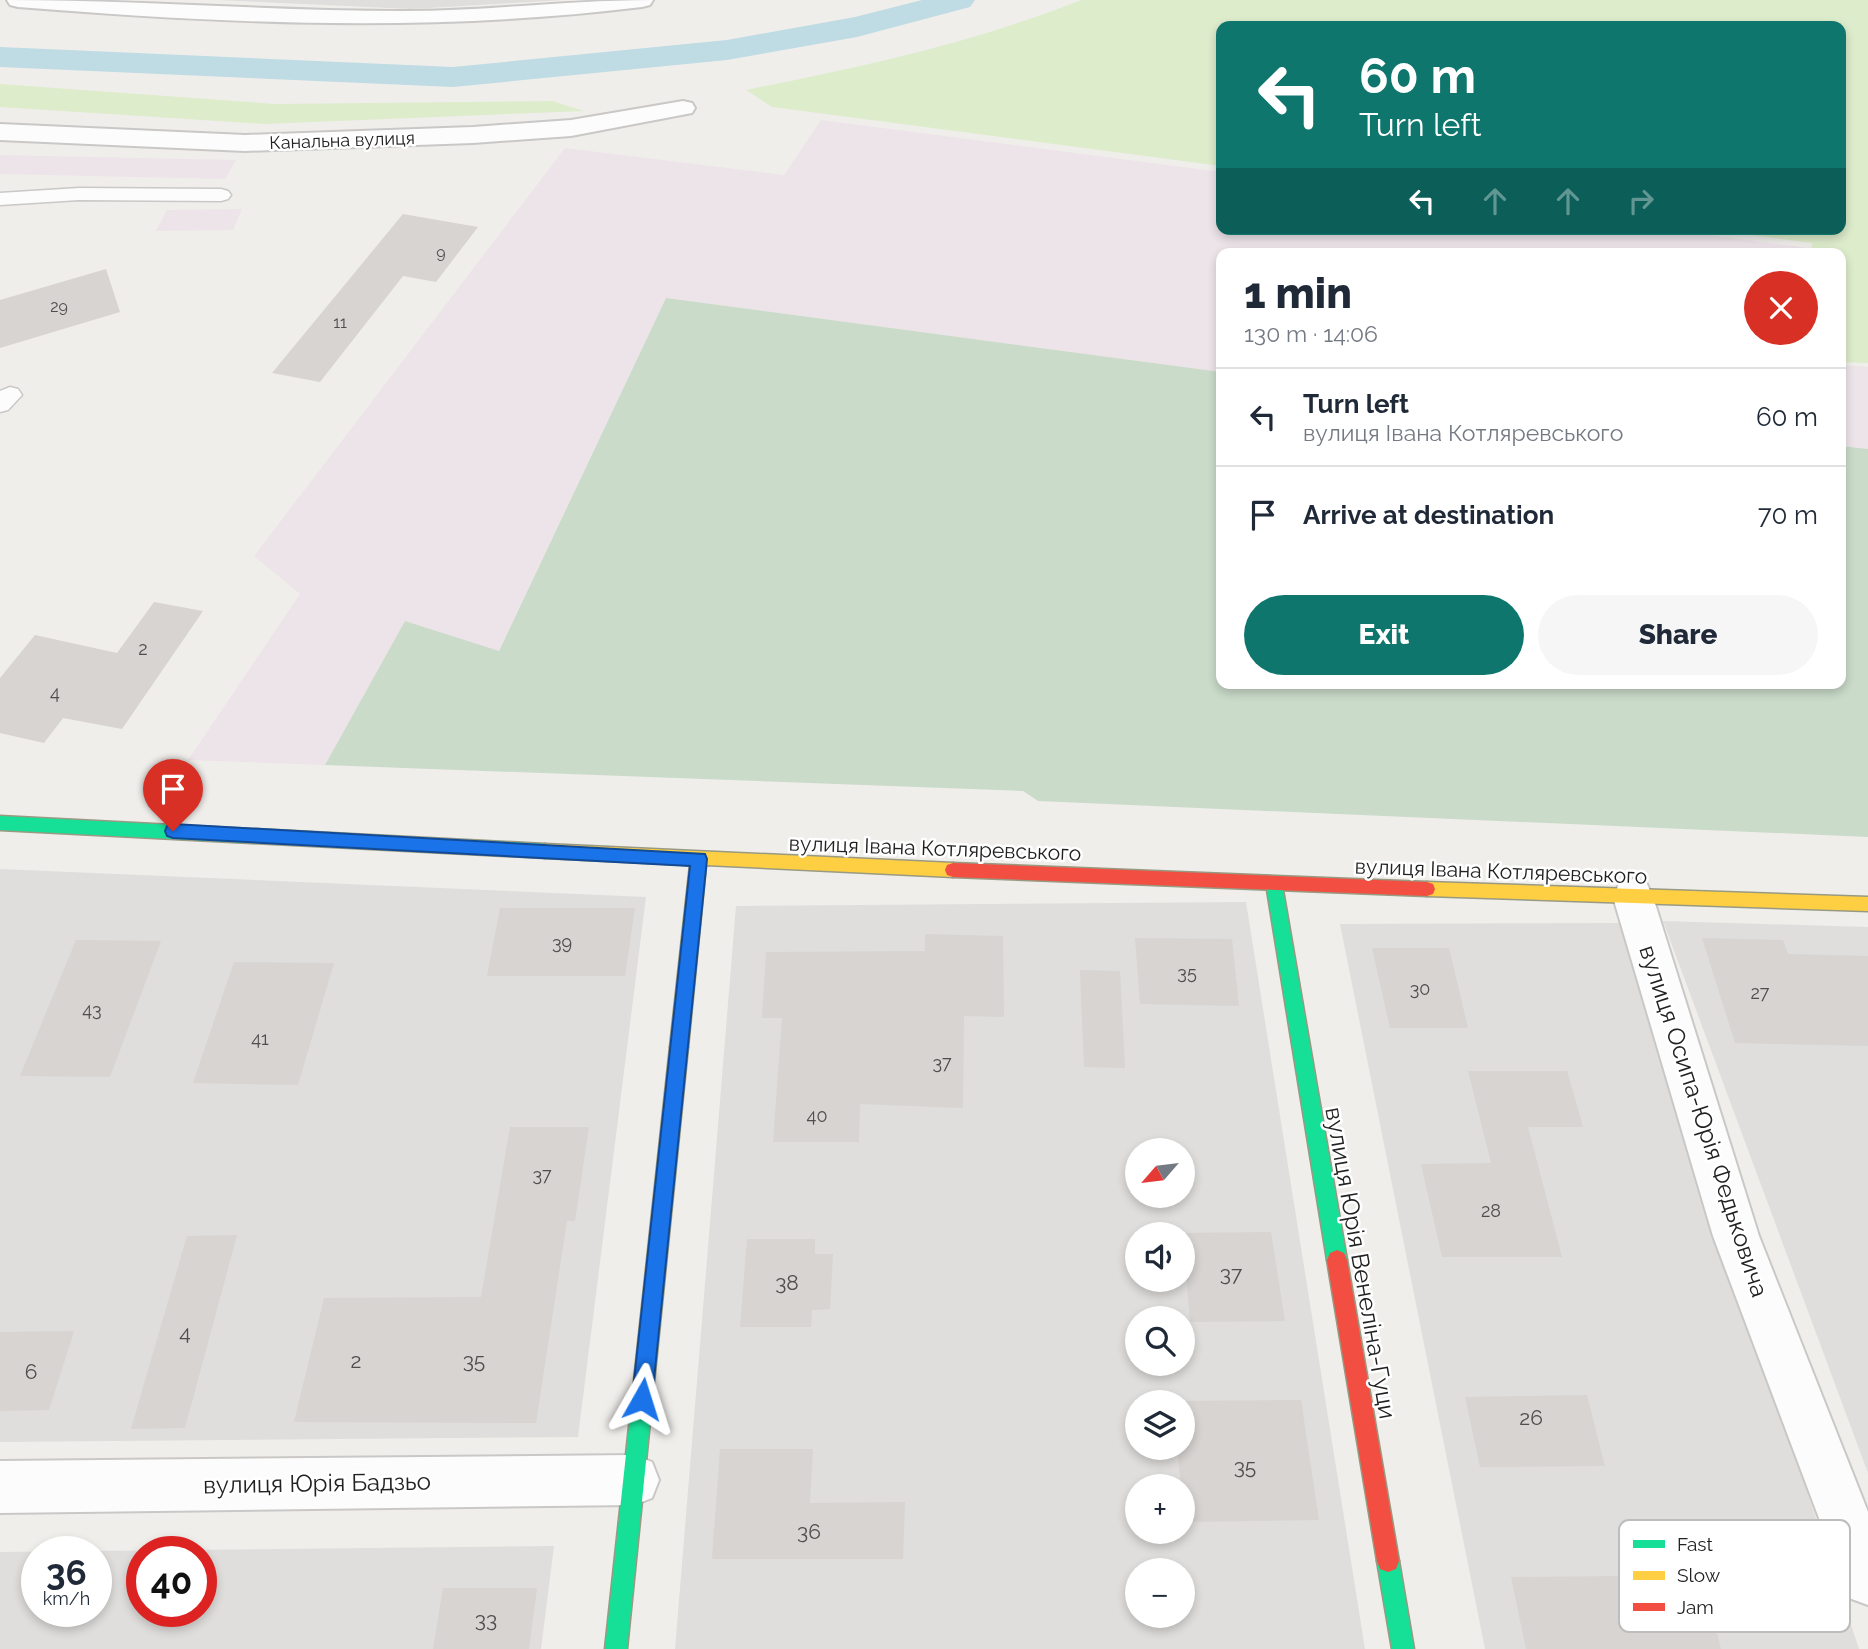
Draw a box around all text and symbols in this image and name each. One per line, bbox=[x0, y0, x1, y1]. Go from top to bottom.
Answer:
text: 60 m bbox=[1359, 47, 1476, 104]
icon: left bbox=[1244, 49, 1335, 140]
text: Turn left bbox=[1359, 106, 1481, 143]
street label: Канальна вулиця bbox=[269, 127, 415, 153]
icon: left bbox=[1403, 182, 1441, 220]
icon: ahead bbox=[1476, 182, 1514, 220]
icon: ahead bbox=[1549, 182, 1587, 220]
icon: right bbox=[1622, 182, 1660, 220]
house number: 9 bbox=[436, 243, 446, 262]
text: 1 min bbox=[1244, 269, 1352, 318]
button: close bbox=[1744, 271, 1818, 345]
house number: 29 bbox=[50, 297, 68, 316]
house number: 11 bbox=[333, 313, 347, 332]
text: 130 m · 14:06 bbox=[1244, 320, 1378, 347]
text: Turn left bbox=[1303, 389, 1409, 419]
icon: left bbox=[1244, 398, 1282, 436]
text: 60 m bbox=[1756, 402, 1818, 432]
text: вулиця Івана Котляревського bbox=[1303, 419, 1623, 446]
icon: arrive bbox=[1244, 496, 1282, 534]
text: Arrive at destination bbox=[1303, 500, 1554, 530]
text: 70 m bbox=[1758, 500, 1818, 530]
button: Exit bbox=[1244, 595, 1524, 675]
button: Share bbox=[1538, 595, 1818, 675]
house number: 2 bbox=[138, 638, 148, 659]
house number: 4 bbox=[50, 682, 60, 703]
pin bbox=[143, 759, 203, 831]
icon: arrive bbox=[154, 770, 192, 808]
street label: вулиця Івана Котляревського bbox=[788, 830, 1082, 866]
street label: вулиця Івана Котляревського bbox=[1354, 853, 1648, 889]
house number: 39 bbox=[552, 932, 572, 953]
street label: вулиця Осипа-Юрія Федьковича bbox=[1633, 941, 1775, 1301]
house number: 35 bbox=[1177, 962, 1197, 983]
house number: 30 bbox=[1410, 978, 1430, 999]
house number: 27 bbox=[1750, 982, 1770, 1003]
house number: 43 bbox=[82, 999, 102, 1020]
house number: 41 bbox=[251, 1028, 269, 1049]
house number: 37 bbox=[932, 1052, 952, 1073]
house number: 40 bbox=[807, 1105, 827, 1126]
street label: вулиця Юрія Венеліна-Гуци bbox=[1319, 1105, 1403, 1421]
north arrow bbox=[1125, 1138, 1195, 1208]
map controls bbox=[1125, 1138, 1195, 1628]
house number: 37 bbox=[532, 1164, 552, 1185]
house number: 28 bbox=[1481, 1200, 1501, 1221]
button: sound bbox=[1125, 1222, 1195, 1292]
house number: 37 bbox=[1220, 1261, 1243, 1286]
house number: 38 bbox=[775, 1270, 799, 1295]
button: search bbox=[1125, 1306, 1195, 1376]
house number: 4 bbox=[179, 1320, 191, 1345]
house number: 2 bbox=[351, 1348, 361, 1373]
house number: 35 bbox=[463, 1348, 485, 1373]
house number: 6 bbox=[25, 1359, 37, 1384]
position arrow bbox=[605, 1362, 679, 1436]
button: layers bbox=[1125, 1390, 1195, 1460]
house number: 26 bbox=[1519, 1405, 1543, 1430]
house number: 35 bbox=[1234, 1454, 1256, 1479]
street label: вулиця Юрія Бадзьо bbox=[203, 1467, 431, 1499]
button: + bbox=[1125, 1474, 1195, 1544]
house number: 36 bbox=[797, 1519, 821, 1544]
legend bbox=[1619, 1520, 1850, 1632]
text: Fast bbox=[1677, 1533, 1713, 1555]
speed limit sign: 40 bbox=[126, 1536, 217, 1627]
text: 36 bbox=[46, 1552, 87, 1593]
button: − bbox=[1125, 1558, 1195, 1628]
text: Slow bbox=[1677, 1564, 1721, 1586]
text: km/h bbox=[43, 1588, 90, 1609]
text: Jam bbox=[1677, 1596, 1714, 1618]
house number: 33 bbox=[475, 1607, 497, 1632]

